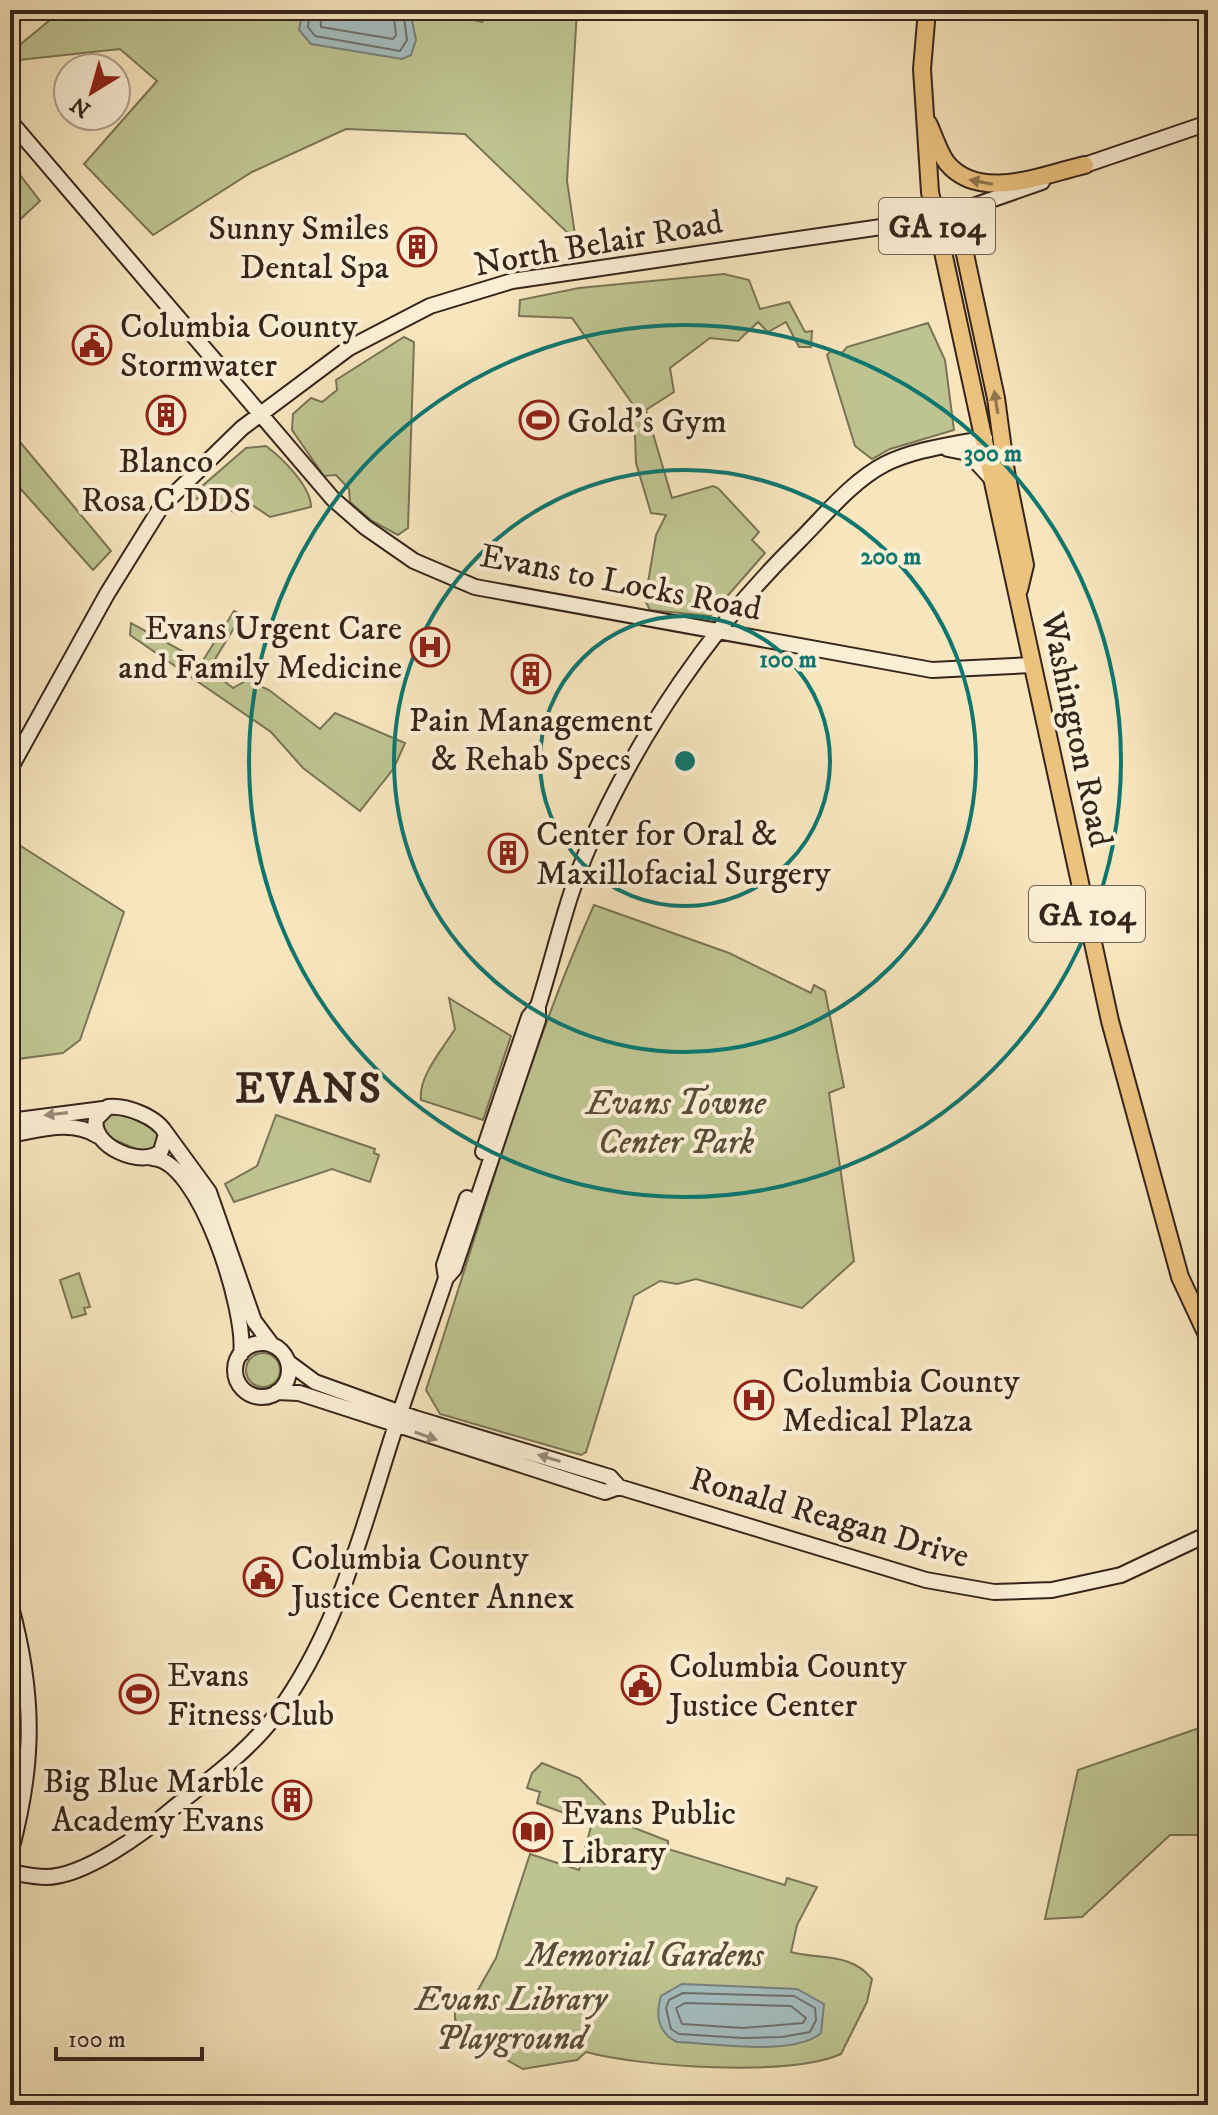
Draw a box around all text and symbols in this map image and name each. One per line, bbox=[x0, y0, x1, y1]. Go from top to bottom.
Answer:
north arrow bbox=[52, 52, 132, 132]
text: N bbox=[66, 91, 96, 123]
one-way arrow bbox=[969, 175, 994, 187]
road number: GA 104 bbox=[879, 198, 995, 254]
street label: North Belair Road bbox=[471, 201, 726, 287]
place label: Sunny Smiles Dental Spa bbox=[208, 208, 390, 289]
building icon: Sunny Smiles Dental Spa bbox=[396, 226, 438, 268]
place label: Columbia County Stormwater bbox=[120, 306, 358, 387]
public building icon: Columbia County Stormwater bbox=[71, 324, 113, 366]
one-way arrow bbox=[989, 390, 1002, 415]
building icon: Blanco Rosa C DDS bbox=[145, 394, 187, 436]
sports icon: Gold's Gym bbox=[518, 399, 560, 441]
place label: Gold's Gym bbox=[567, 401, 727, 443]
text: 300 m bbox=[964, 439, 1022, 469]
place label: Blanco Rosa C DDS bbox=[81, 441, 251, 522]
street label: Evans to Locks Road bbox=[476, 535, 765, 631]
text: 200 m bbox=[861, 542, 921, 572]
street label: Washington Road bbox=[1030, 607, 1121, 851]
place label: Evans Urgent Care and Family Medicine bbox=[118, 608, 402, 689]
hospital icon: Evans Urgent Care and Family Medicine bbox=[409, 626, 451, 668]
text: 100 m bbox=[759, 645, 817, 675]
building icon: Pain Management & Rehab Specs bbox=[510, 653, 552, 695]
place label: Pain Management & Rehab Specs bbox=[409, 700, 653, 781]
centre of rings bbox=[671, 747, 699, 775]
place label: Center for Oral & Maxillofacial Surgery bbox=[536, 814, 832, 895]
building icon: Center for Oral & Maxillofacial Surgery bbox=[487, 832, 529, 874]
road number: GA 104 bbox=[1029, 886, 1145, 942]
district label: EVANS bbox=[235, 1064, 383, 1116]
park label: Evans Towne Center Park bbox=[584, 1083, 767, 1164]
one-way arrow bbox=[43, 1108, 68, 1121]
place label: Columbia County Medical Plaza bbox=[782, 1361, 1020, 1442]
hospital icon: Columbia County Medical Plaza bbox=[733, 1379, 775, 1421]
one-way arrow bbox=[414, 1430, 438, 1443]
one-way arrow bbox=[536, 1451, 560, 1464]
street label: Ronald Reagan Drive bbox=[685, 1458, 974, 1578]
place label: Columbia County Justice Center Annex bbox=[288, 1538, 575, 1619]
public building icon: Columbia County Justice Center Annex bbox=[242, 1556, 284, 1598]
place label: Columbia County Justice Center bbox=[666, 1646, 907, 1727]
place label: Evans Fitness Club bbox=[167, 1655, 334, 1736]
public building icon: Columbia County Justice Center bbox=[620, 1664, 662, 1706]
sports icon: Evans Fitness Club bbox=[118, 1673, 160, 1715]
place label: Big Blue Marble Academy Evans bbox=[43, 1761, 264, 1842]
building icon: Big Blue Marble Academy Evans bbox=[271, 1779, 313, 1821]
place label: Evans Public Library bbox=[561, 1793, 736, 1874]
library icon: Evans Public Library bbox=[512, 1811, 554, 1853]
park label: Memorial Gardens bbox=[524, 1935, 764, 1977]
park label: Evans Library Playground bbox=[413, 1979, 608, 2060]
scale bar bbox=[56, 2011, 202, 2061]
text: 100 m bbox=[68, 2025, 126, 2055]

